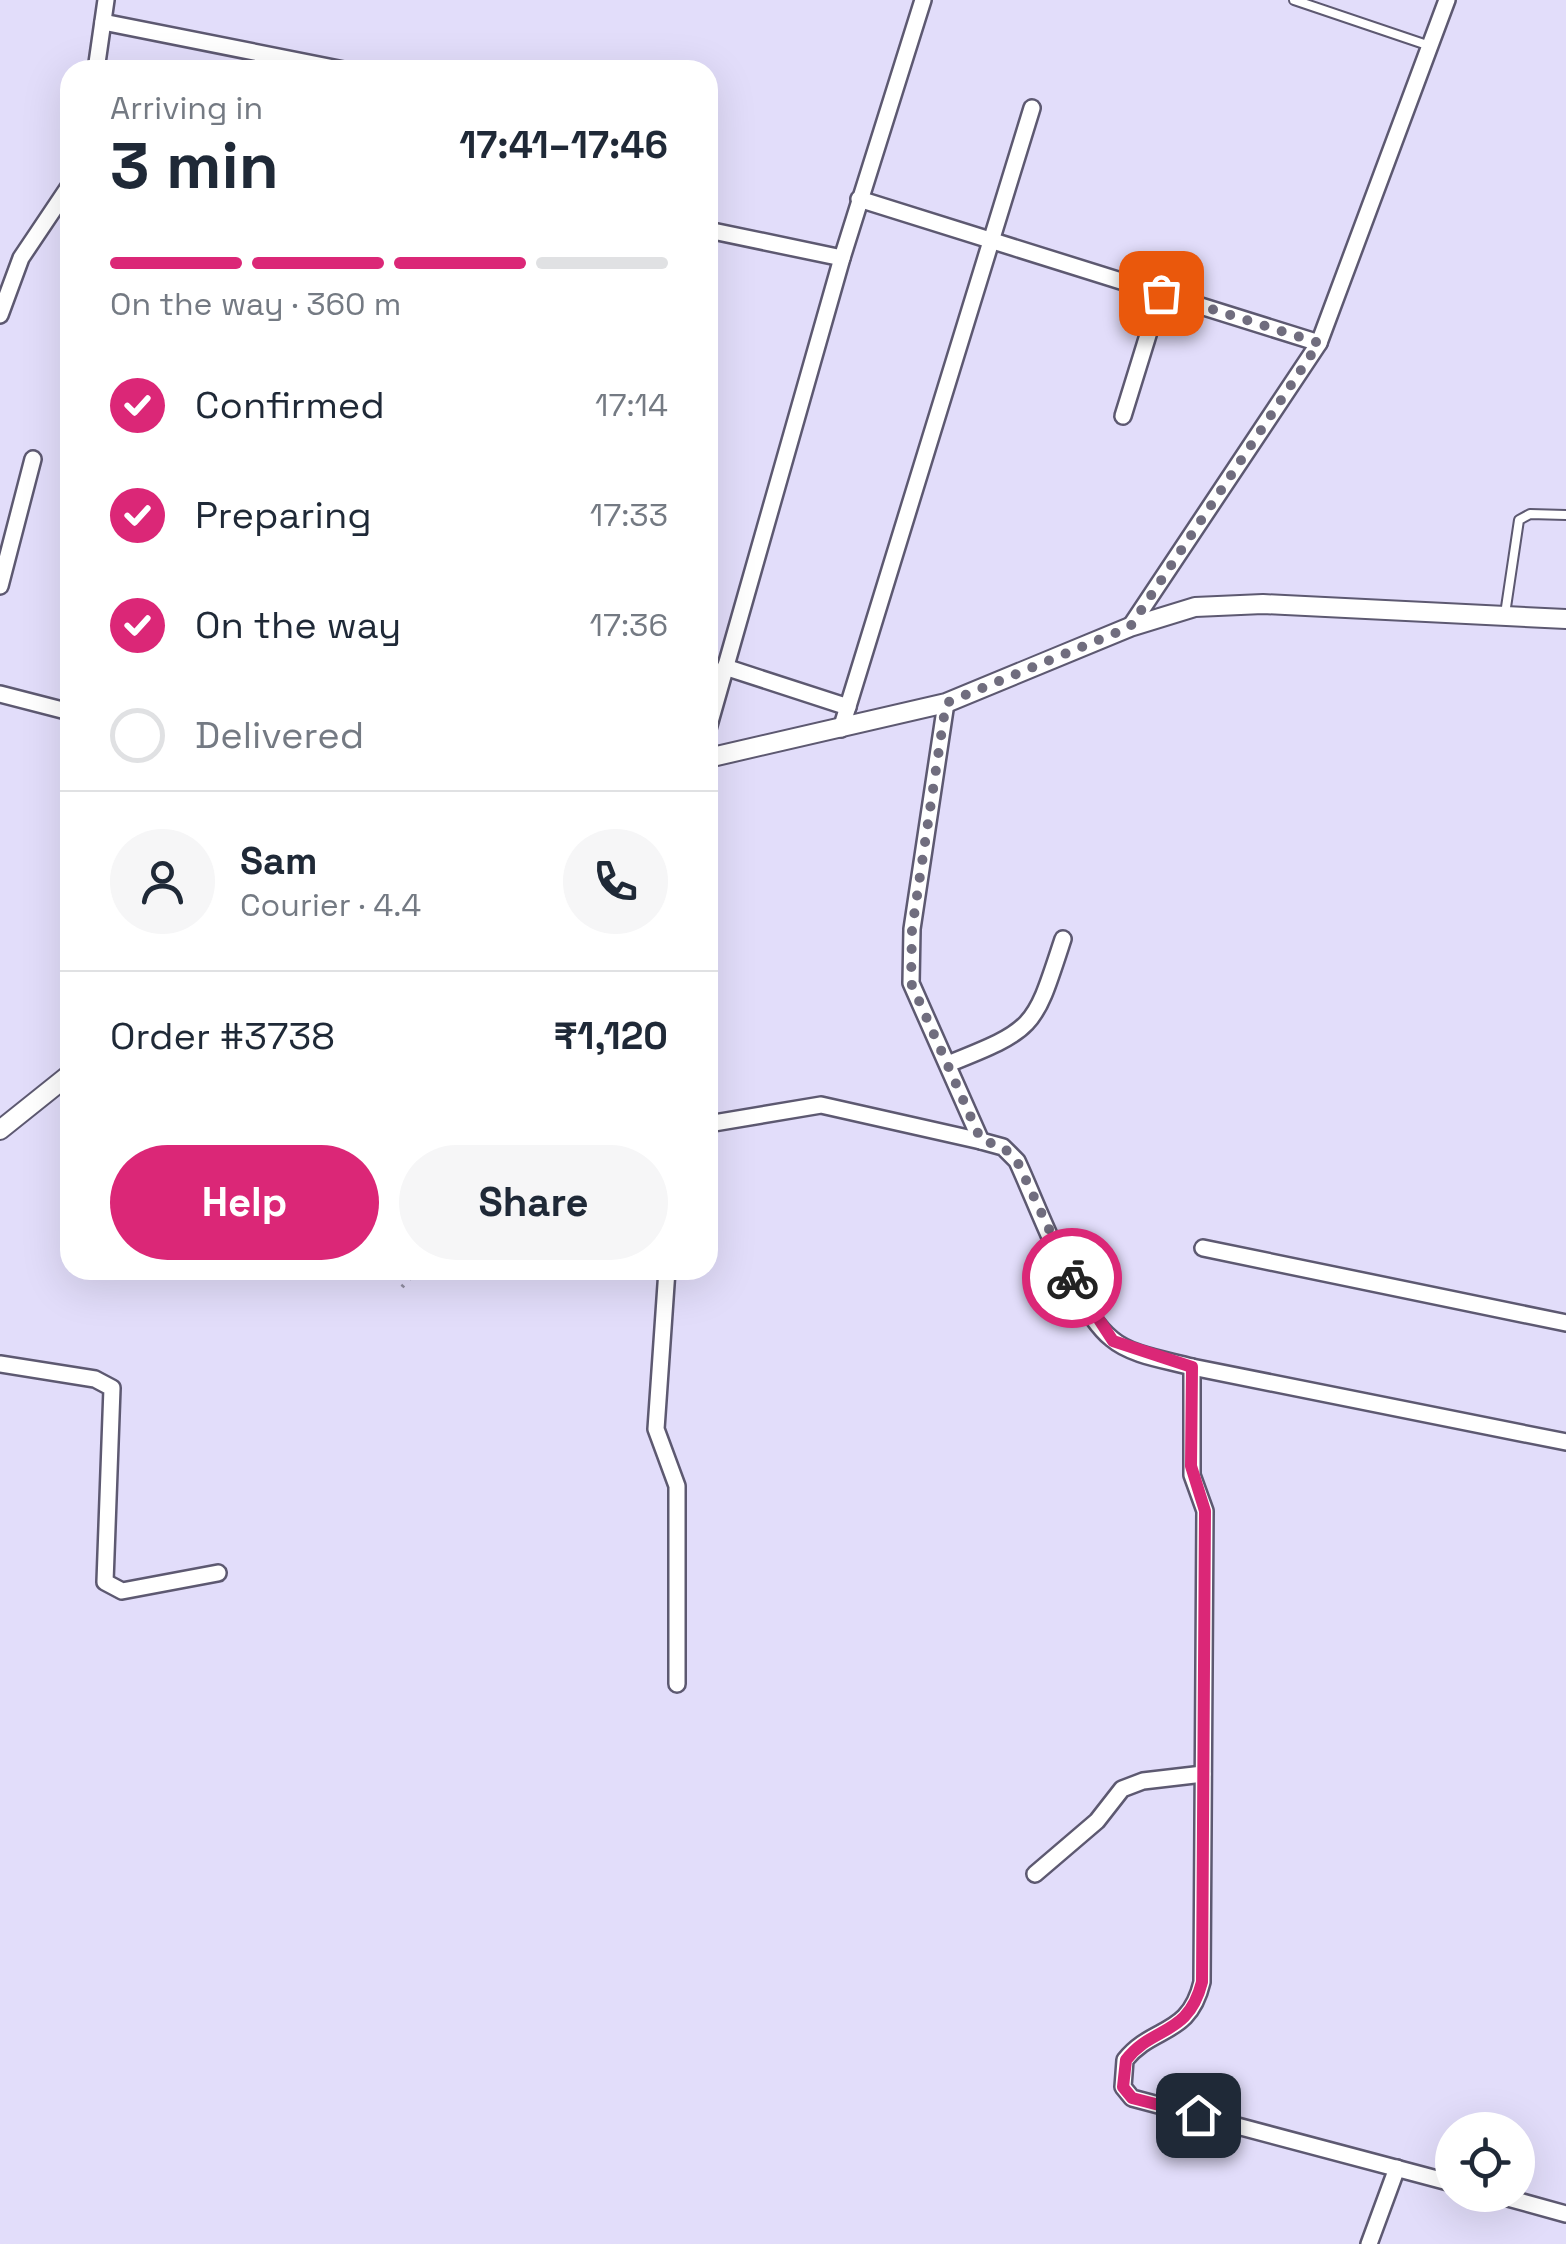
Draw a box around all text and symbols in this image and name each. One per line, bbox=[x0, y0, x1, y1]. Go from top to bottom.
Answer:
text: Arriving in bbox=[110, 88, 263, 128]
text: 17:41–17:46 bbox=[459, 121, 668, 169]
text: 3 min bbox=[110, 124, 279, 207]
pin bbox=[1119, 251, 1204, 336]
icon: bag bbox=[1134, 266, 1189, 321]
text: On the way · 360 m bbox=[110, 284, 401, 324]
icon: check bbox=[110, 378, 165, 433]
text: Confirmed bbox=[195, 381, 385, 429]
text: 17:14 bbox=[595, 385, 668, 425]
icon: check bbox=[110, 488, 165, 543]
text: Preparing bbox=[195, 491, 372, 539]
text: 17:33 bbox=[590, 495, 668, 535]
icon: check bbox=[110, 598, 165, 653]
text: On the way bbox=[195, 601, 401, 649]
text: 17:36 bbox=[590, 605, 668, 645]
text: Delivered bbox=[195, 711, 364, 759]
button: person bbox=[110, 829, 215, 934]
button: phone bbox=[563, 829, 668, 934]
text: Sam bbox=[240, 837, 317, 885]
text: Courier · 4.4 bbox=[240, 885, 421, 925]
text: Order #3738 bbox=[110, 1012, 335, 1060]
text: ₹1,120 bbox=[554, 1012, 668, 1060]
button: Help bbox=[110, 1145, 379, 1260]
button: Share bbox=[399, 1145, 668, 1260]
courier bbox=[1022, 1228, 1122, 1328]
icon: bike bbox=[1045, 1251, 1100, 1306]
pin bbox=[1156, 2073, 1241, 2158]
icon: home bbox=[1171, 2088, 1226, 2143]
map controls bbox=[1435, 2112, 1535, 2212]
button: locate bbox=[1435, 2112, 1535, 2212]

